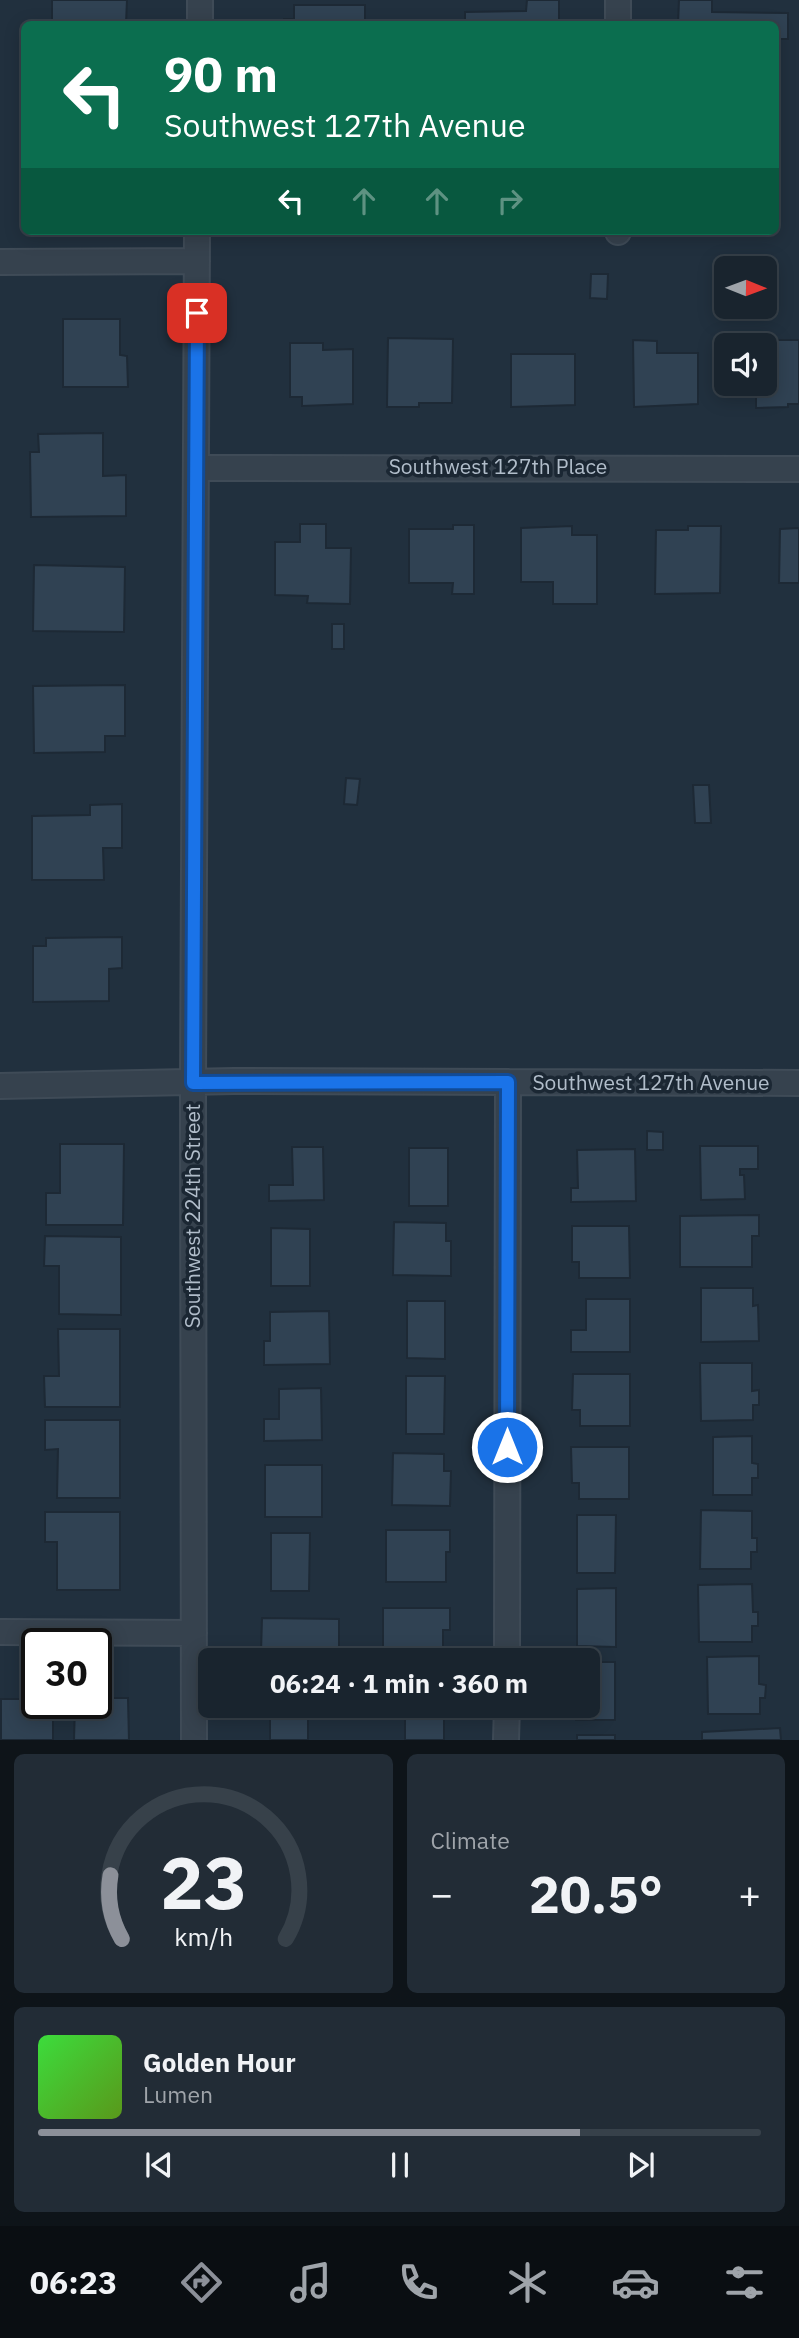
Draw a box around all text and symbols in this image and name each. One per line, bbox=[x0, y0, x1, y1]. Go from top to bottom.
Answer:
text: 90 m bbox=[164, 42, 278, 105]
icon: left bbox=[49, 49, 140, 140]
text: Southwest 127th Avenue bbox=[164, 104, 525, 146]
icon: left bbox=[272, 182, 310, 220]
icon: ahead bbox=[345, 182, 383, 220]
icon: ahead bbox=[418, 182, 456, 220]
icon: right bbox=[491, 182, 529, 220]
north arrow bbox=[714, 256, 777, 318]
map controls bbox=[714, 256, 777, 396]
pin bbox=[167, 283, 227, 343]
icon: arrive bbox=[178, 294, 216, 332]
button: sound bbox=[714, 333, 777, 396]
street label: Southwest 127th Place bbox=[389, 452, 607, 480]
street label: Southwest 127th Avenue bbox=[532, 1068, 770, 1096]
street label: Southwest 224th Street bbox=[178, 1104, 206, 1328]
position arrow bbox=[470, 1410, 544, 1484]
speed limit sign: 30 bbox=[21, 1628, 112, 1719]
text: 06:24 · 1 min · 360 m bbox=[270, 1666, 528, 1700]
text: Climate bbox=[431, 1825, 510, 1855]
text: 23 bbox=[160, 1835, 247, 1930]
text: 20.5° bbox=[529, 1860, 663, 1927]
text: − bbox=[431, 1869, 453, 1918]
text: + bbox=[738, 1869, 761, 1918]
text: km/h bbox=[174, 1920, 233, 1953]
text: Golden Hour bbox=[143, 2045, 296, 2079]
text: Lumen bbox=[143, 2079, 213, 2109]
icon: previous bbox=[140, 2146, 178, 2184]
icon: pause bbox=[381, 2146, 419, 2184]
icon: next bbox=[622, 2146, 660, 2184]
icon: directions bbox=[177, 2258, 226, 2307]
icon: music bbox=[286, 2258, 335, 2307]
icon: phone bbox=[394, 2258, 443, 2307]
icon: climate bbox=[503, 2258, 552, 2307]
icon: car bbox=[611, 2258, 660, 2307]
icon: filters bbox=[720, 2258, 769, 2307]
text: 06:23 bbox=[30, 2261, 117, 2303]

